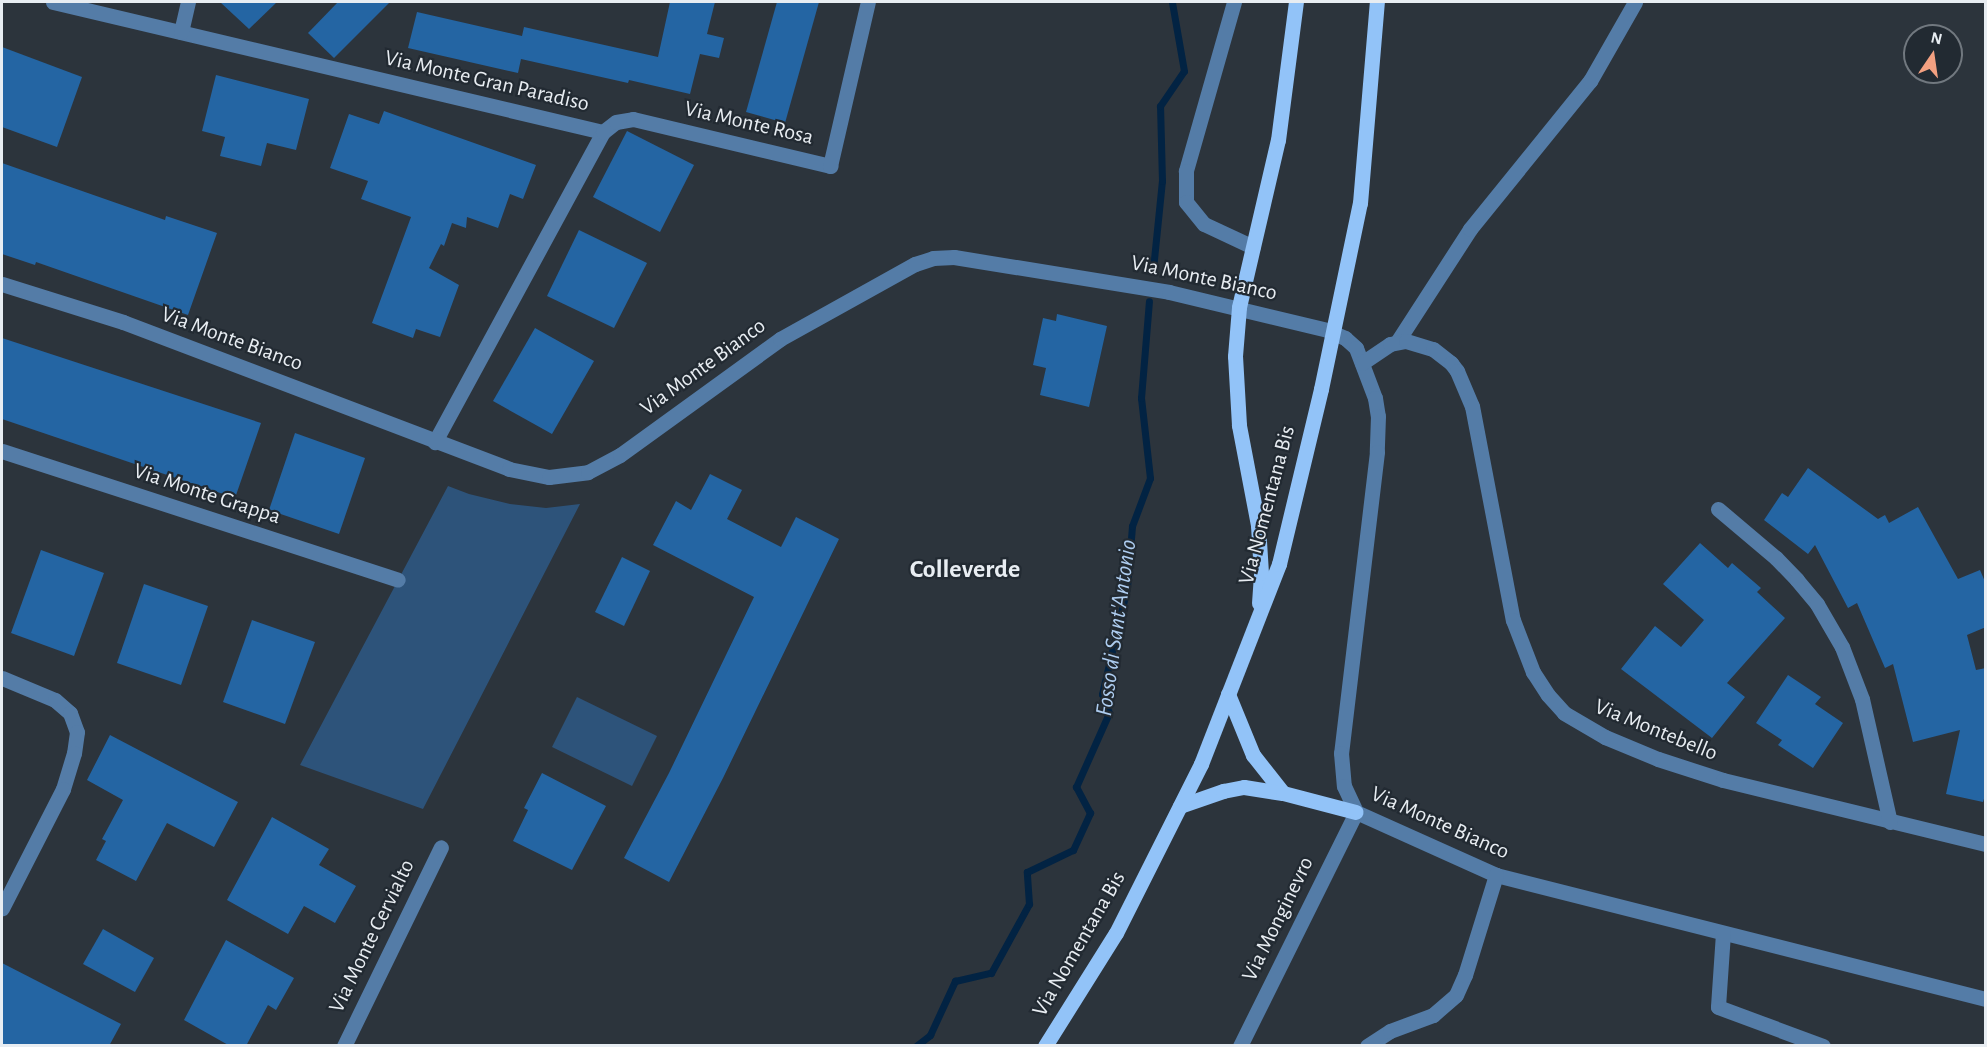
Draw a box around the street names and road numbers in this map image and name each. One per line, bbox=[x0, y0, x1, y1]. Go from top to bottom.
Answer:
street label: Via Monte Gran Paradiso bbox=[382, 45, 592, 117]
street label: Via Monte Rosa bbox=[682, 95, 816, 151]
street label: Via Monte Bianco bbox=[1129, 250, 1279, 306]
street label: Via Monte Bianco bbox=[158, 301, 306, 377]
street label: Via Monte Bianco bbox=[635, 313, 771, 421]
street label: Via Nomentana Bis bbox=[1233, 423, 1301, 587]
street label: Via Monte Grappa bbox=[130, 458, 284, 530]
street label: Via Montebello bbox=[1591, 693, 1721, 767]
street label: Via Monte Bianco bbox=[1367, 781, 1513, 865]
street label: Via Monginevro bbox=[1237, 852, 1319, 986]
street label: Via Monte Cervialto bbox=[324, 855, 420, 1017]
street label: Via Nomentana Bis bbox=[1027, 867, 1131, 1021]

